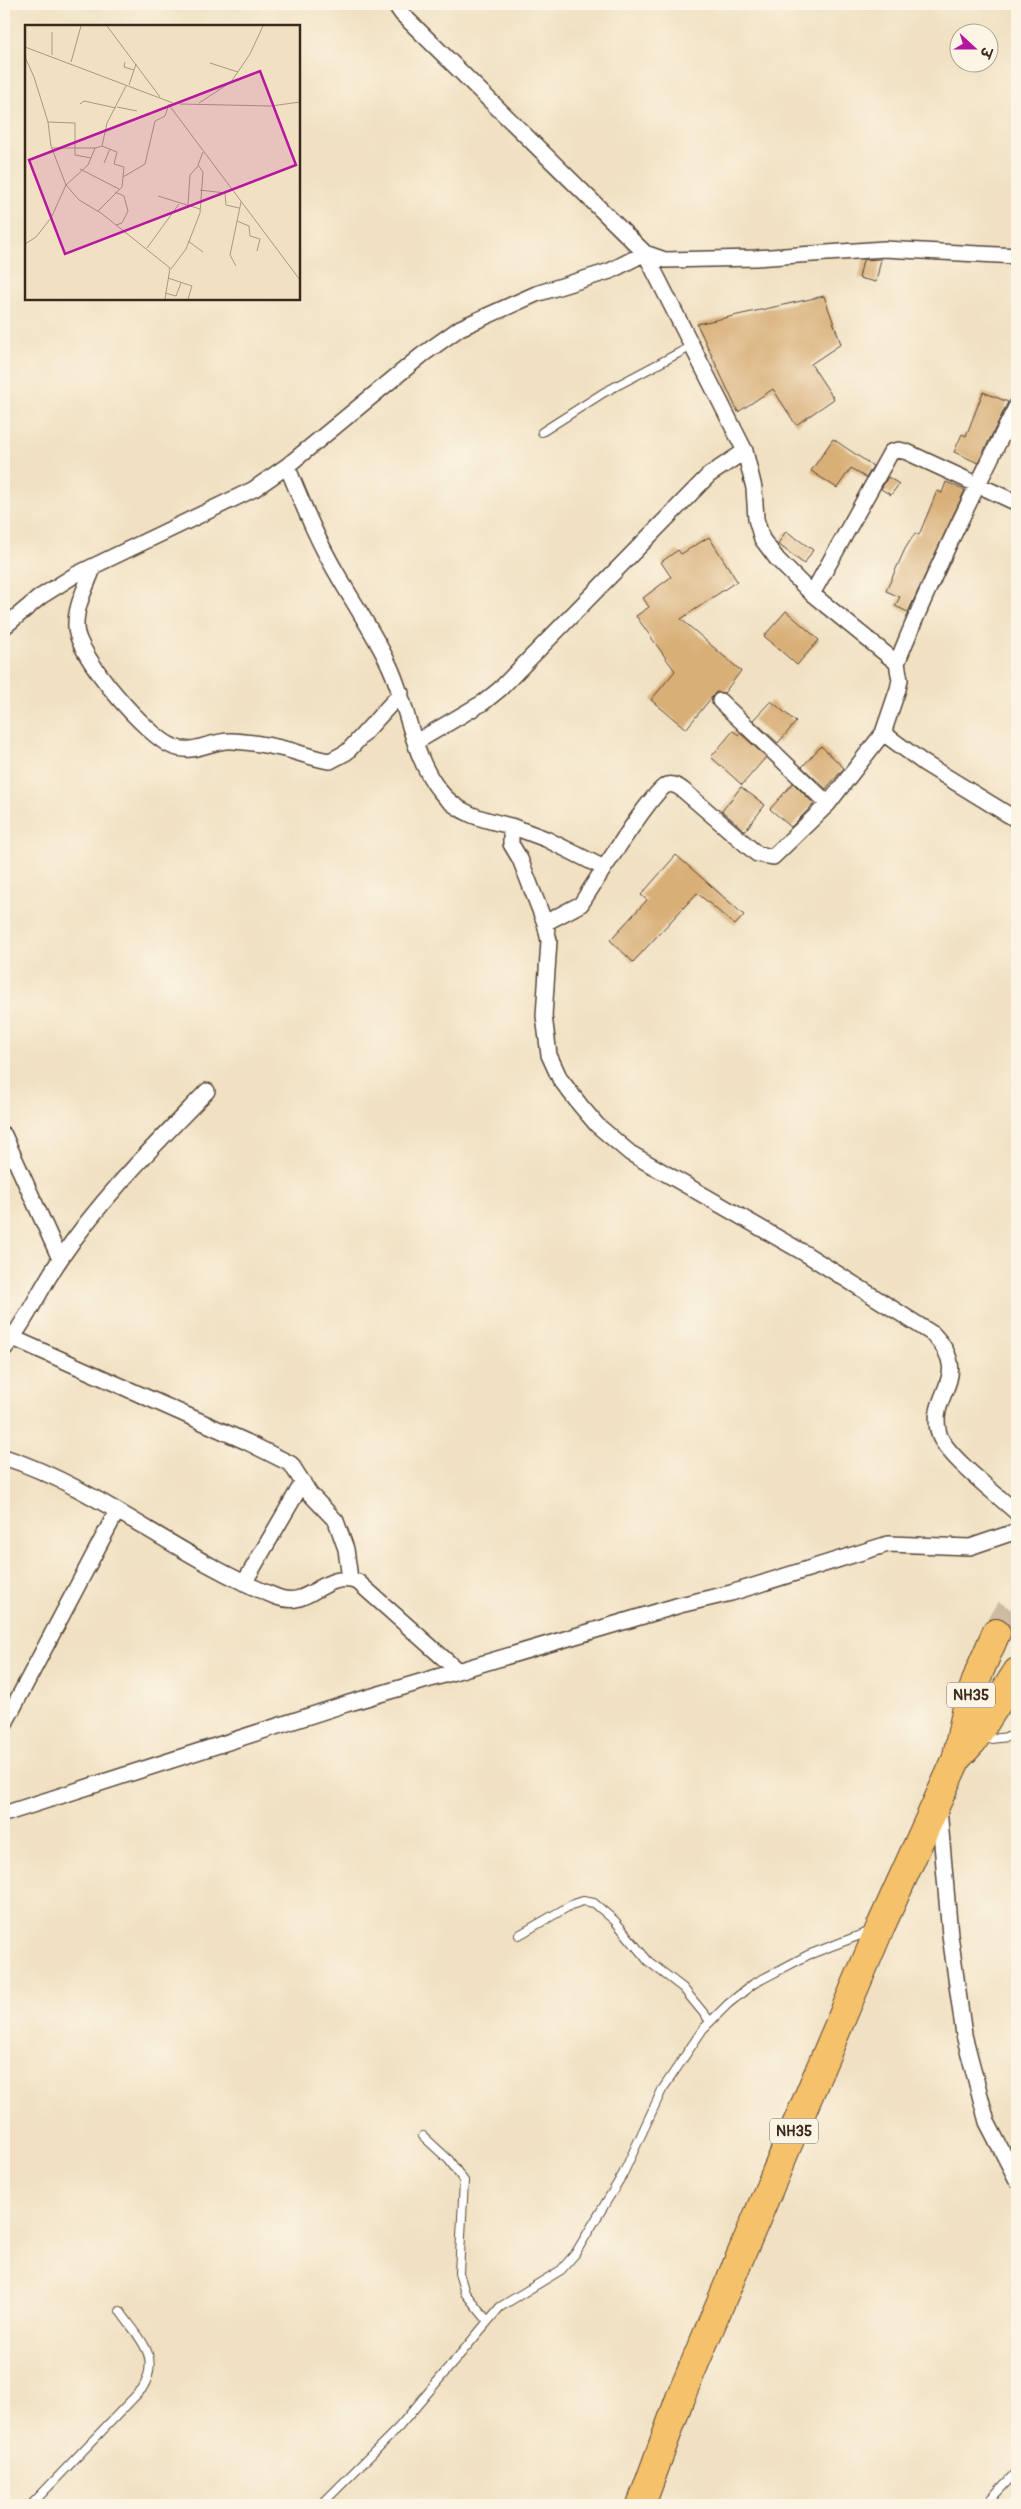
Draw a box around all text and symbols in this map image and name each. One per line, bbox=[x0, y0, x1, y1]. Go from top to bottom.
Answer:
north arrow bbox=[948, 22, 998, 72]
inset map bbox=[25, 25, 300, 300]
text: उ bbox=[975, 43, 996, 61]
road number: NH35 bbox=[947, 1682, 995, 1708]
road number: NH35 bbox=[770, 2118, 818, 2144]

